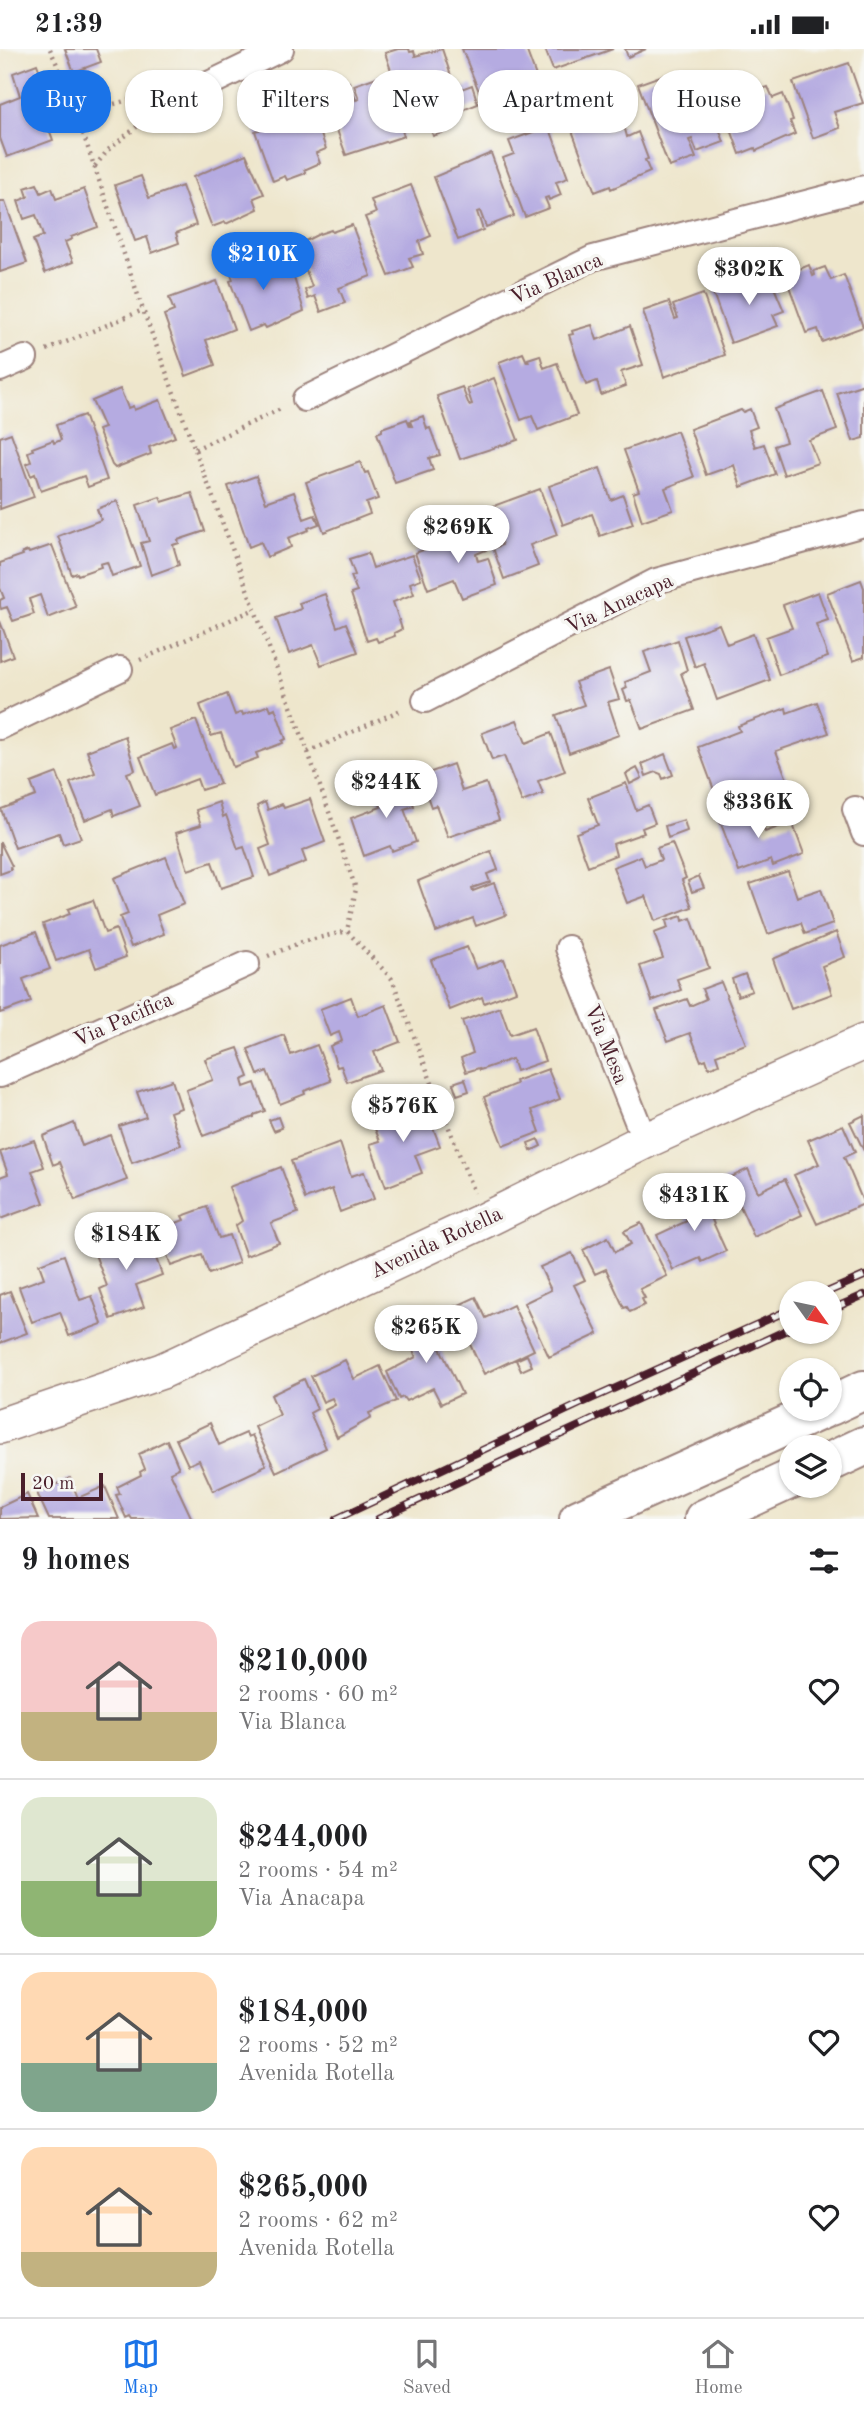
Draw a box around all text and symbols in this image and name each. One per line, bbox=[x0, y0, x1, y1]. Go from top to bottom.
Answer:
text: 21:39 bbox=[35, 12, 103, 38]
chip: Buy bbox=[21, 70, 111, 133]
chip: Rent bbox=[125, 70, 223, 133]
chip: Filters bbox=[237, 70, 354, 133]
chip: New bbox=[368, 70, 464, 133]
chip: Apartment bbox=[478, 70, 638, 133]
chip: House bbox=[652, 70, 765, 133]
pin: $210K bbox=[214, 233, 312, 292]
text: $210K bbox=[227, 243, 299, 266]
pin: $302K bbox=[700, 247, 798, 307]
street label: Via Blanca bbox=[507, 250, 606, 309]
text: $302K bbox=[713, 258, 785, 281]
pin: $269K bbox=[409, 505, 507, 565]
text: $269K bbox=[422, 516, 494, 539]
street label: Via Anacapa bbox=[563, 570, 677, 638]
pin: $244K bbox=[337, 761, 435, 820]
text: $244K bbox=[350, 771, 422, 794]
pin: $336K bbox=[709, 781, 807, 840]
text: $336K bbox=[722, 791, 794, 814]
street label: Via Pacifica bbox=[71, 989, 176, 1052]
street label: Via Mesa bbox=[580, 1002, 631, 1087]
pin: $576K bbox=[354, 1085, 452, 1144]
text: $576K bbox=[367, 1095, 439, 1118]
pin: $431K bbox=[645, 1173, 743, 1233]
text: $431K bbox=[658, 1184, 730, 1207]
street label: Avenida Rotella bbox=[367, 1204, 506, 1283]
pin: $184K bbox=[77, 1213, 175, 1272]
text: $184K bbox=[90, 1223, 162, 1246]
north arrow bbox=[779, 1281, 842, 1344]
map controls bbox=[779, 1281, 842, 1498]
pin: $265K bbox=[377, 1305, 475, 1365]
text: $265K bbox=[390, 1316, 462, 1339]
button: locate bbox=[779, 1358, 842, 1421]
button: layers bbox=[779, 1435, 842, 1498]
scale bar bbox=[21, 1470, 103, 1502]
text: 20 m bbox=[32, 1475, 74, 1494]
icon: filters bbox=[805, 1542, 843, 1580]
text: 9 homes bbox=[21, 1546, 130, 1576]
text: $210,000 bbox=[238, 1647, 368, 1677]
icon: home bbox=[77, 1649, 161, 1733]
icon: heart bbox=[805, 1672, 843, 1710]
text: 2 rooms · 60 m² bbox=[238, 1683, 398, 1706]
text: Via Blanca bbox=[238, 1711, 346, 1734]
text: $244,000 bbox=[238, 1823, 368, 1853]
icon: home bbox=[77, 1825, 161, 1909]
icon: heart bbox=[805, 1848, 843, 1886]
text: 2 rooms · 54 m² bbox=[238, 1859, 398, 1882]
text: Via Anacapa bbox=[238, 1887, 365, 1910]
text: $184,000 bbox=[238, 1998, 368, 2028]
icon: home bbox=[77, 2000, 161, 2084]
icon: heart bbox=[805, 2023, 843, 2061]
text: 2 rooms · 52 m² bbox=[238, 2034, 398, 2057]
text: Avenida Rotella bbox=[238, 2062, 395, 2085]
text: $265,000 bbox=[238, 2173, 368, 2203]
icon: home bbox=[77, 2175, 161, 2259]
icon: heart bbox=[805, 2198, 843, 2236]
text: 2 rooms · 62 m² bbox=[238, 2209, 398, 2232]
text: Avenida Rotella bbox=[238, 2237, 395, 2260]
tab: Map bbox=[122, 2335, 160, 2400]
tab: Saved bbox=[403, 2335, 451, 2400]
tab: Home bbox=[694, 2335, 742, 2400]

